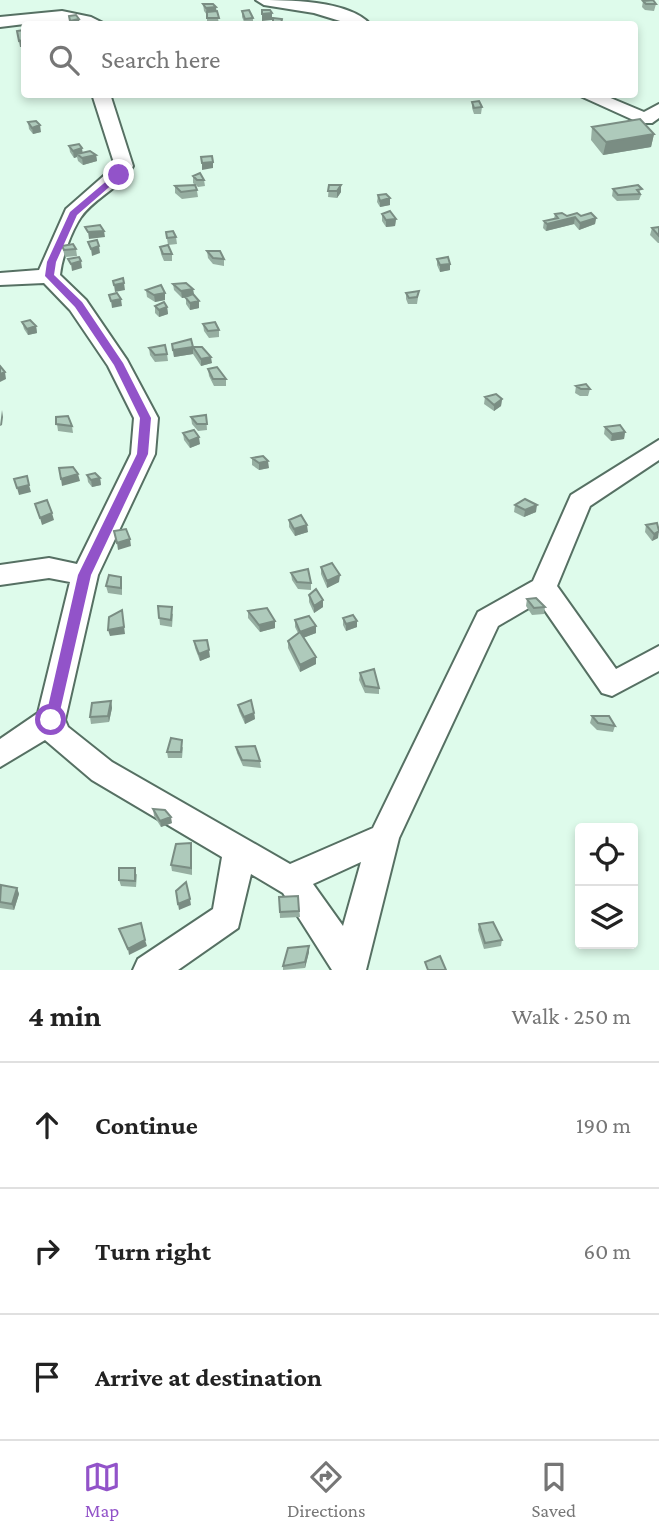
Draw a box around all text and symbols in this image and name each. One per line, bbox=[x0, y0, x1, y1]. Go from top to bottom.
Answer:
search box bbox=[21, 21, 638, 98]
icon: search bbox=[45, 41, 83, 79]
text: Search here bbox=[101, 45, 220, 74]
route end bbox=[103, 159, 134, 190]
route start bbox=[35, 704, 66, 735]
map controls bbox=[575, 823, 638, 949]
button: locate bbox=[575, 823, 638, 886]
button: layers bbox=[575, 886, 638, 949]
text: 4 min bbox=[28, 999, 101, 1032]
text: Walk · 250 m bbox=[511, 1003, 631, 1029]
icon: ahead bbox=[28, 1106, 66, 1144]
text: Continue bbox=[95, 1111, 198, 1140]
text: 190 m bbox=[576, 1112, 631, 1138]
icon: right bbox=[28, 1232, 66, 1270]
text: Turn right bbox=[95, 1237, 211, 1266]
text: 60 m bbox=[584, 1238, 631, 1264]
icon: arrive bbox=[28, 1358, 66, 1396]
text: Arrive at destination bbox=[95, 1363, 322, 1392]
tab: Map bbox=[83, 1458, 121, 1521]
tab: Directions bbox=[287, 1458, 366, 1521]
tab: Saved bbox=[531, 1458, 576, 1521]

